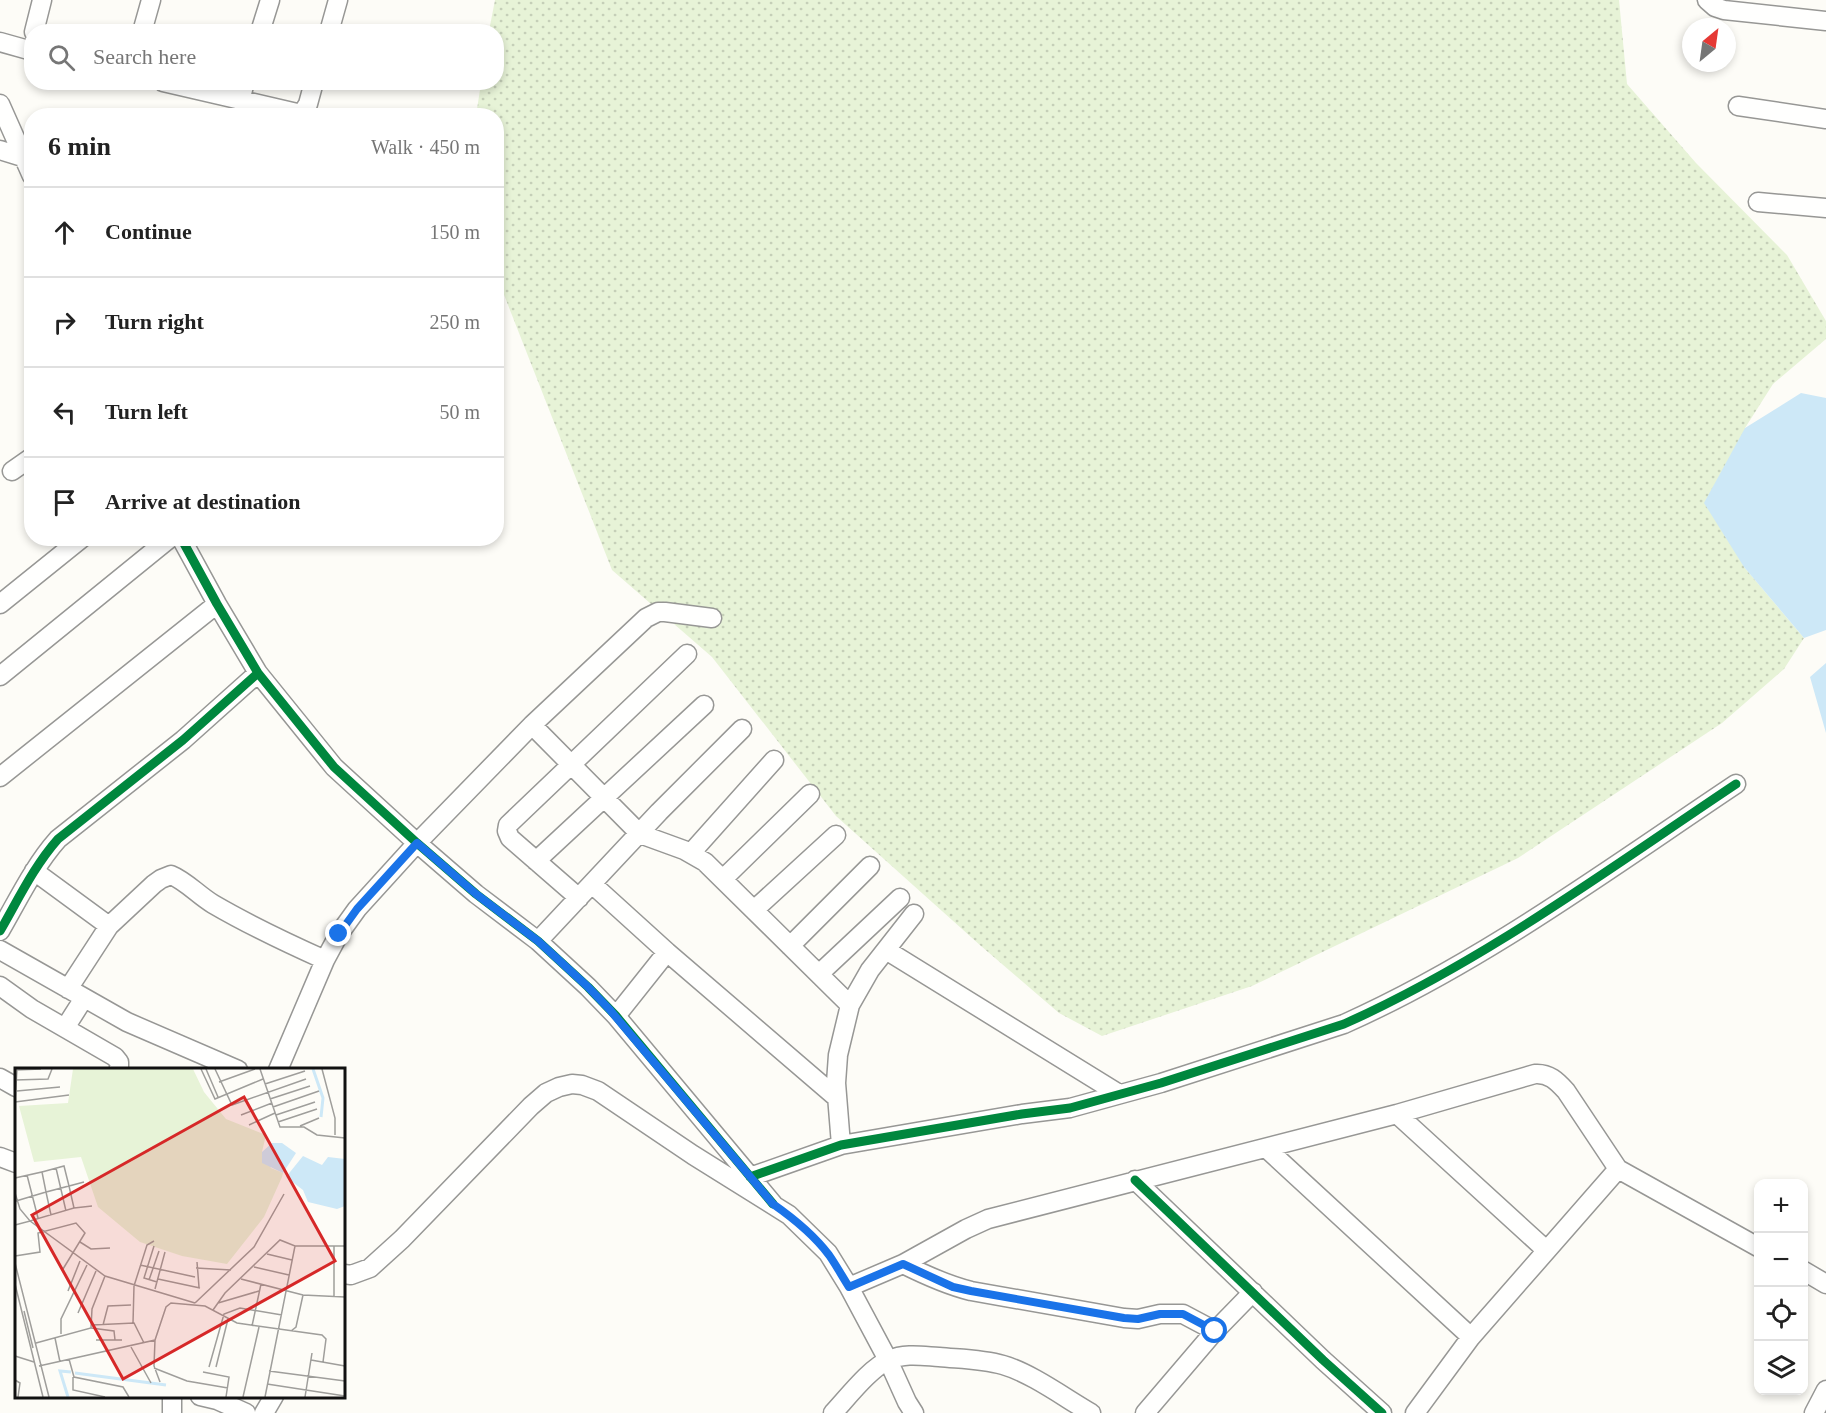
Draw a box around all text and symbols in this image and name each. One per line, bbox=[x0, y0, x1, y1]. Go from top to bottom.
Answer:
north arrow bbox=[1682, 18, 1736, 72]
search box bbox=[24, 24, 504, 90]
icon: search bbox=[45, 41, 78, 74]
text: Search here bbox=[93, 44, 196, 69]
text: 6 min bbox=[48, 132, 111, 161]
text: Walk · 450 m bbox=[371, 136, 480, 158]
icon: ahead bbox=[48, 216, 81, 249]
text: Continue bbox=[105, 219, 192, 244]
text: 150 m bbox=[429, 221, 480, 243]
icon: right bbox=[48, 306, 81, 339]
text: Turn right bbox=[105, 309, 204, 334]
text: 250 m bbox=[429, 311, 480, 333]
icon: left bbox=[48, 396, 81, 429]
text: Turn left bbox=[105, 399, 188, 424]
text: 50 m bbox=[439, 401, 480, 423]
icon: arrive bbox=[48, 486, 81, 519]
text: Arrive at destination bbox=[105, 489, 301, 514]
route end bbox=[325, 920, 351, 946]
inset map bbox=[15, 1068, 345, 1398]
map controls bbox=[1754, 1179, 1808, 1395]
button: + bbox=[1754, 1179, 1808, 1233]
button: − bbox=[1754, 1233, 1808, 1287]
button: locate bbox=[1754, 1287, 1808, 1341]
route start bbox=[1201, 1317, 1227, 1343]
button: layers bbox=[1754, 1341, 1808, 1395]

